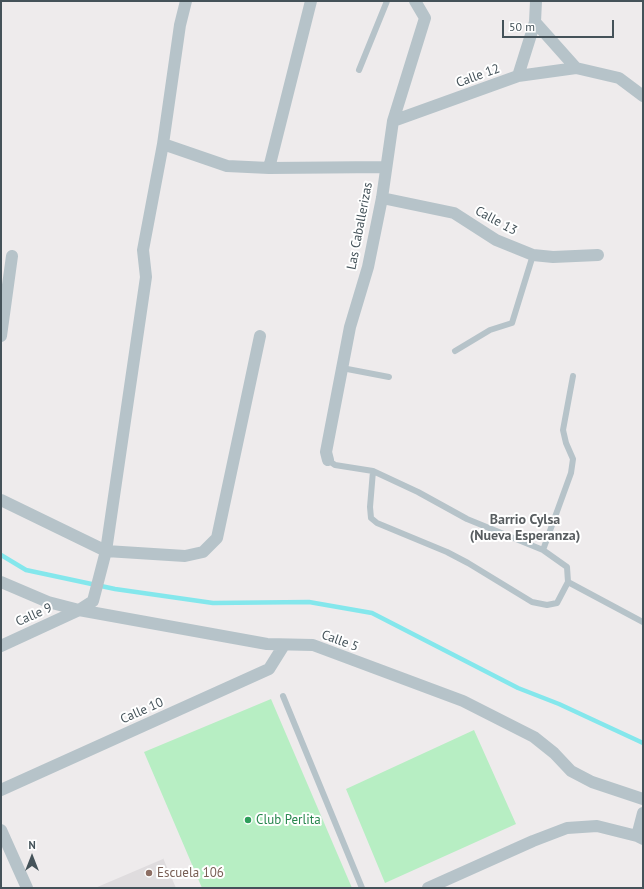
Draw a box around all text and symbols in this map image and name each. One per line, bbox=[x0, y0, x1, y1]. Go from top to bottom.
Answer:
scale bar bbox=[504, 12, 616, 38]
text: 50 m bbox=[509, 19, 535, 34]
street label: Calle 12 bbox=[454, 61, 502, 91]
street label: Las Caballerizas bbox=[344, 181, 376, 271]
street label: Calle 13 bbox=[472, 203, 520, 239]
district label: Barrio Cylsa (Nueva Esperanza) bbox=[470, 512, 580, 544]
street label: Calle 9 bbox=[13, 600, 55, 630]
street label: Calle 5 bbox=[319, 627, 361, 655]
street label: Calle 10 bbox=[118, 695, 166, 727]
place label: Club Perlita bbox=[256, 812, 321, 828]
marker: Club Perlita bbox=[243, 815, 253, 825]
north arrow bbox=[12, 837, 52, 877]
text: N bbox=[28, 838, 36, 852]
place label: Escuela 106 bbox=[157, 865, 224, 881]
marker: Escuela 106 bbox=[144, 868, 154, 878]

